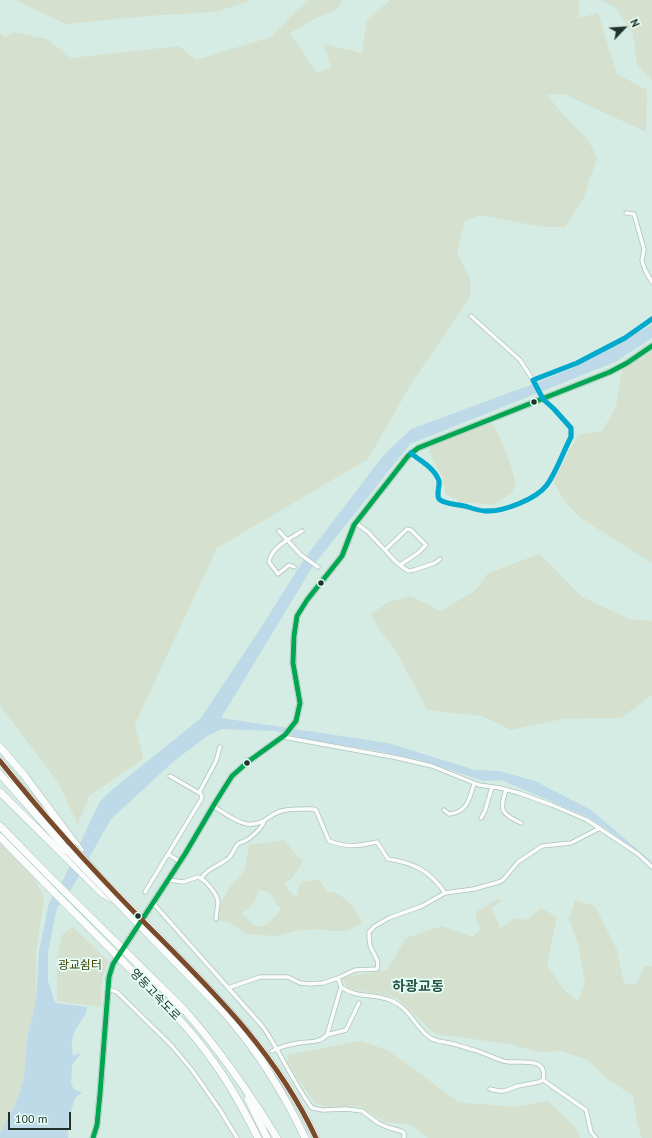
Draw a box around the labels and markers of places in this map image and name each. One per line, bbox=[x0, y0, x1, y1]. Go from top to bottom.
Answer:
unlabelled marker bbox=[529, 397, 539, 407]
unlabelled marker bbox=[316, 578, 326, 588]
unlabelled marker bbox=[242, 758, 252, 768]
unlabelled marker bbox=[133, 911, 143, 921]

